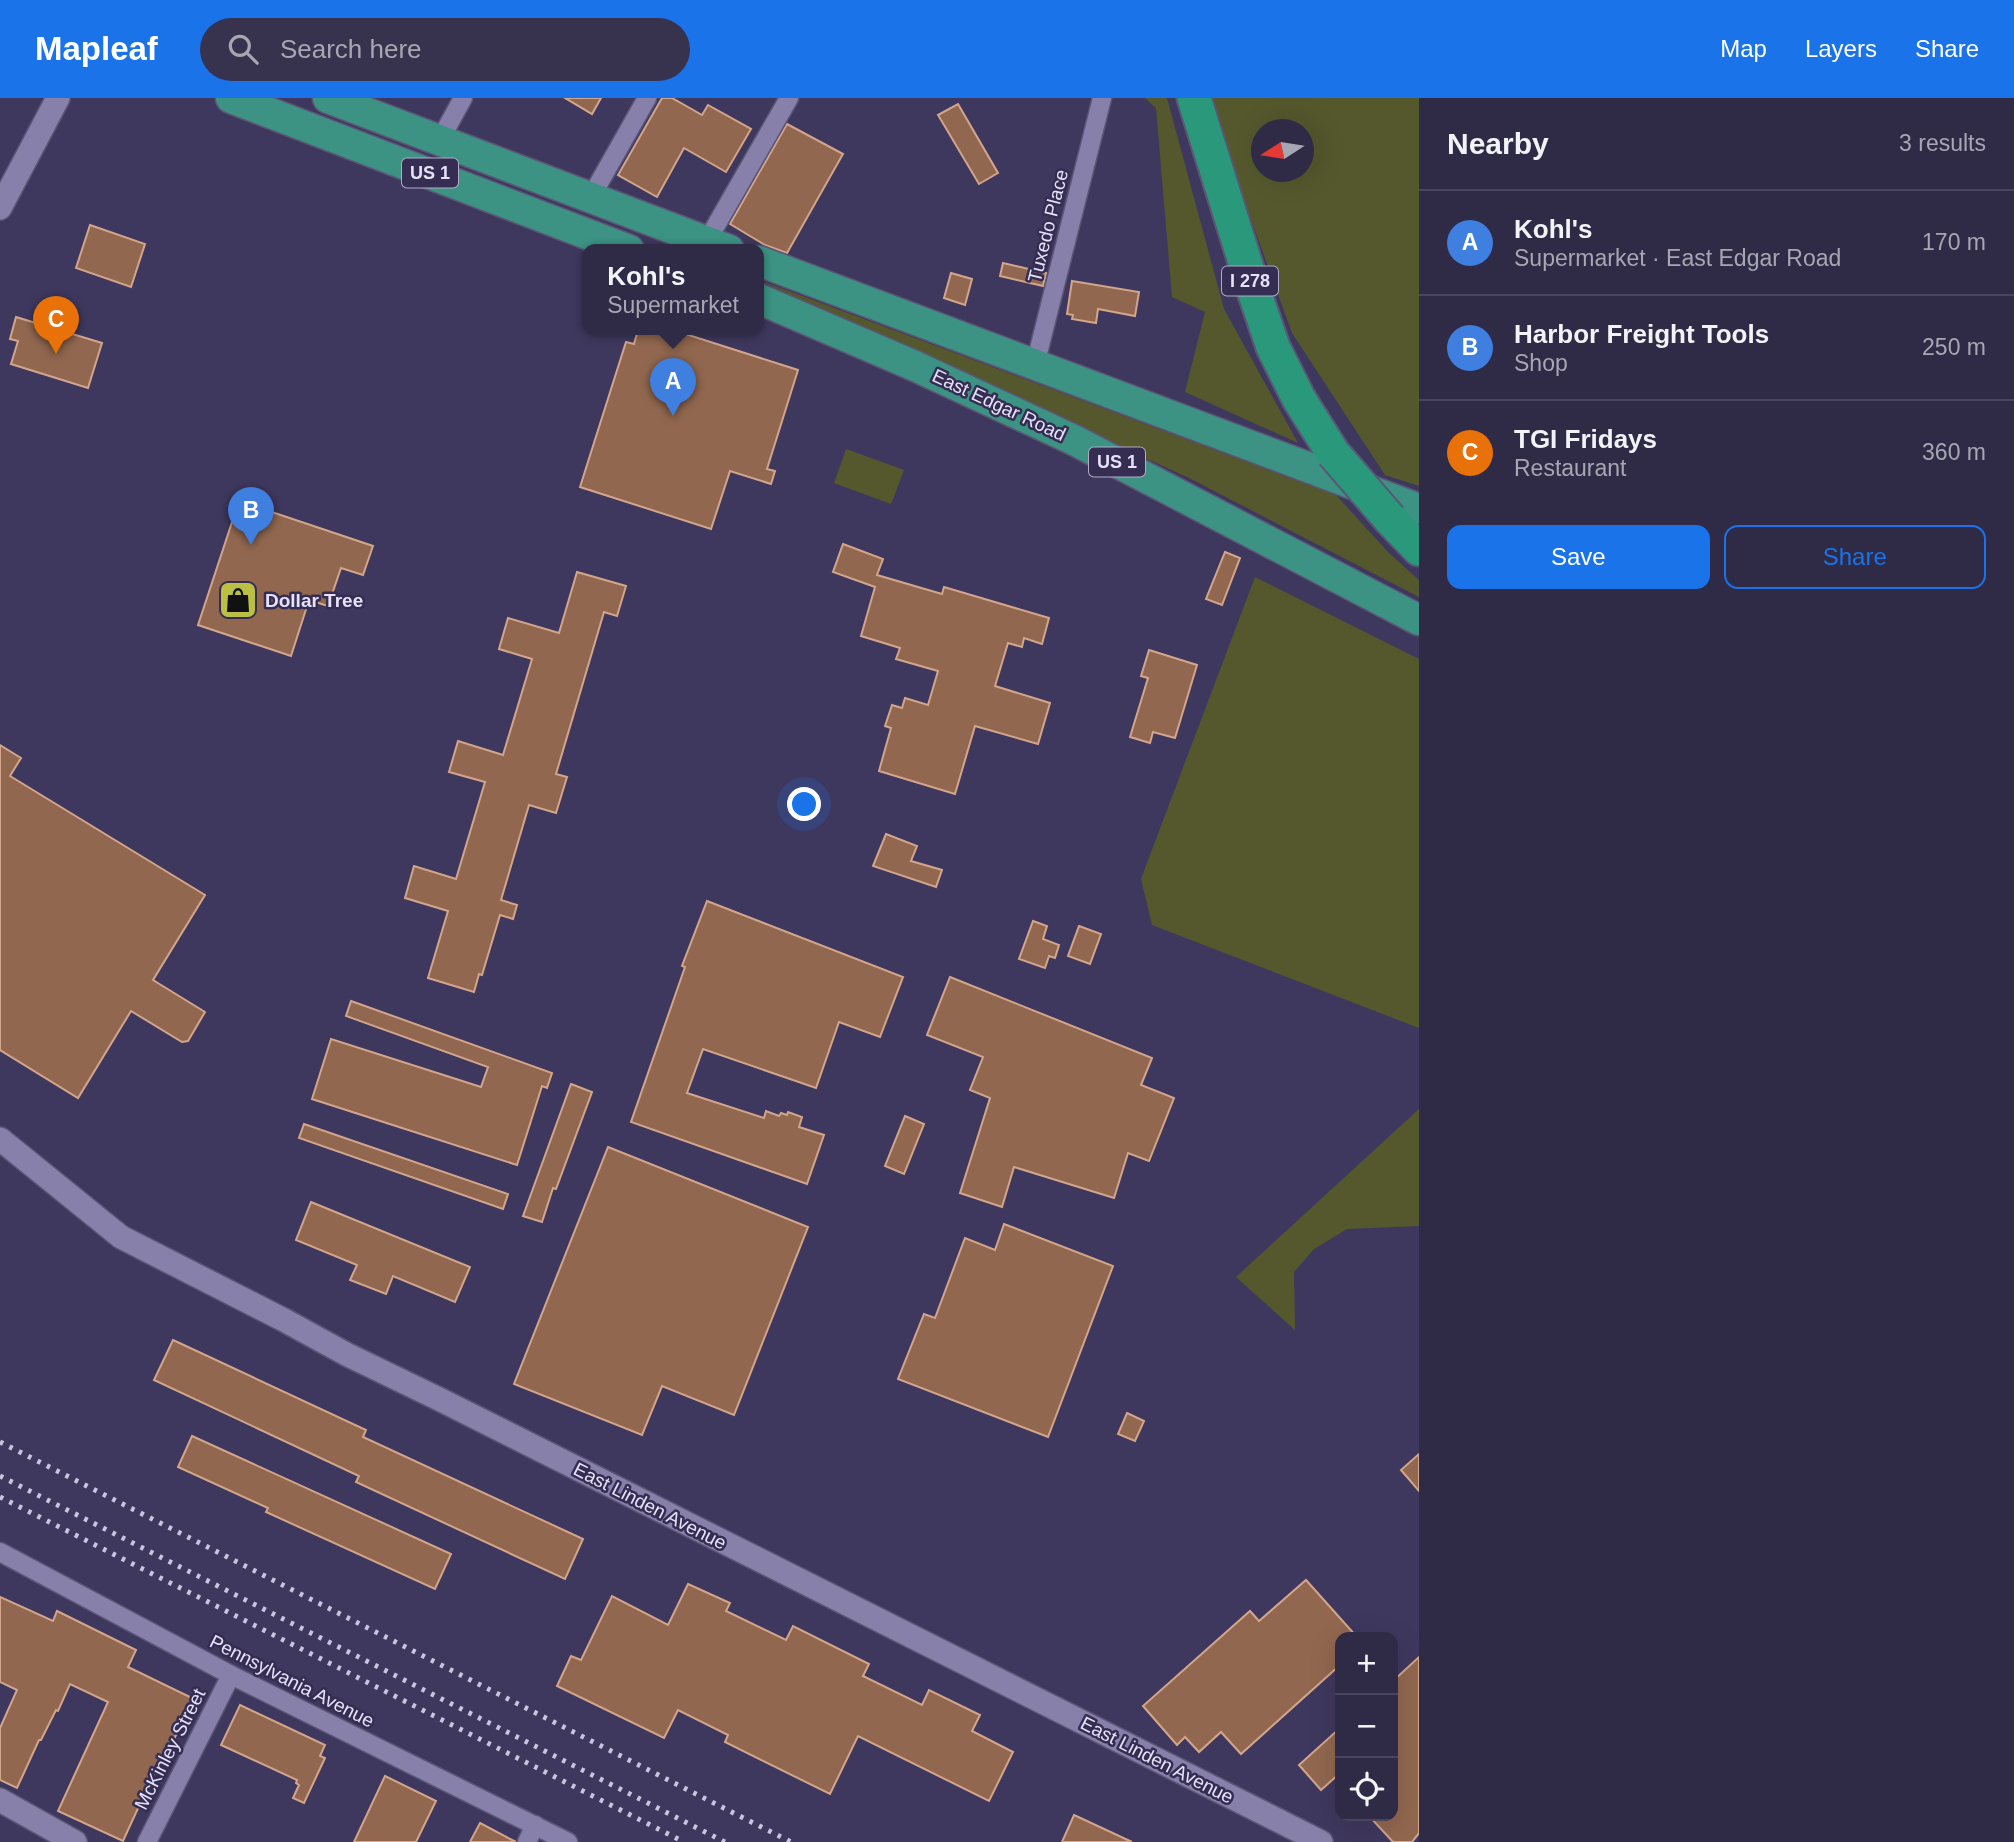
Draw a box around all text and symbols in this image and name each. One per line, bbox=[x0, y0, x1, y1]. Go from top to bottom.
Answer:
search box bbox=[200, 18, 690, 81]
text: Mapleaf bbox=[35, 30, 158, 67]
icon: search bbox=[224, 30, 262, 68]
text: Search here bbox=[280, 34, 422, 64]
text: Map bbox=[1720, 35, 1767, 62]
text: Layers bbox=[1805, 35, 1877, 62]
text: Share bbox=[1915, 35, 1979, 62]
north arrow bbox=[1251, 119, 1314, 182]
text: Nearby bbox=[1447, 127, 1549, 160]
text: 3 results bbox=[1899, 130, 1986, 156]
road number: US 1 bbox=[402, 158, 458, 188]
street label: Tuxedo Place bbox=[1024, 167, 1072, 285]
text: Kohl's bbox=[1514, 214, 1592, 244]
text: A bbox=[1462, 229, 1478, 255]
text: 170 m bbox=[1922, 229, 1986, 255]
popup bbox=[582, 244, 764, 335]
text: Supermarket · East Edgar Road bbox=[1514, 245, 1841, 271]
text: Kohl's bbox=[607, 261, 686, 291]
road number: I 278 bbox=[1222, 266, 1278, 296]
text: Supermarket bbox=[607, 292, 739, 318]
pin: C bbox=[33, 296, 79, 354]
text: Harbor Freight Tools bbox=[1514, 319, 1769, 349]
text: B bbox=[1462, 334, 1478, 360]
text: 250 m bbox=[1922, 334, 1986, 360]
text: Shop bbox=[1514, 350, 1568, 376]
pin: A bbox=[650, 358, 696, 416]
street label: East Edgar Road bbox=[929, 365, 1069, 445]
text: TGI Fridays bbox=[1514, 424, 1657, 454]
text: C bbox=[1462, 439, 1478, 465]
text: 360 m bbox=[1922, 439, 1986, 465]
road number: US 1 bbox=[1089, 448, 1145, 476]
text: Restaurant bbox=[1514, 455, 1627, 481]
pin: B bbox=[228, 487, 274, 545]
button: Save bbox=[1447, 525, 1710, 589]
button: Share bbox=[1724, 525, 1986, 589]
shop icon: Dollar Tree bbox=[217, 579, 259, 621]
place label: Dollar Tree bbox=[265, 590, 363, 611]
your location bbox=[787, 787, 821, 821]
street label: East Linden Avenue bbox=[570, 1458, 730, 1554]
street label: Pennsylvania Avenue bbox=[206, 1630, 378, 1732]
map controls bbox=[1335, 1632, 1398, 1821]
button: + bbox=[1335, 1632, 1398, 1695]
street label: McKinley Street bbox=[130, 1684, 210, 1813]
button: − bbox=[1335, 1695, 1398, 1758]
street label: East Linden Avenue bbox=[1077, 1712, 1237, 1808]
button: locate bbox=[1335, 1758, 1398, 1821]

